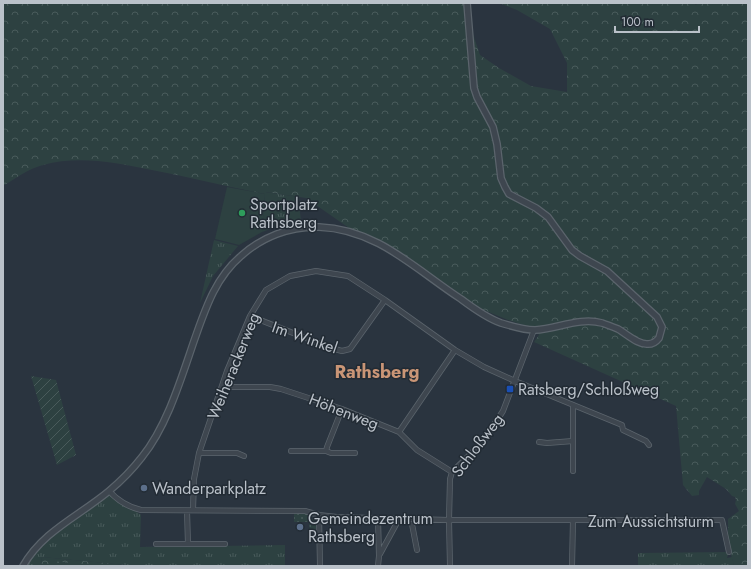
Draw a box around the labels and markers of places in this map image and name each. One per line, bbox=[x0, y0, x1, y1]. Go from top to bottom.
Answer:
place label: Sportplatz Rathsberg bbox=[250, 193, 318, 234]
marker: Sportplatz Rathsberg bbox=[237, 208, 247, 218]
place label: Ratsberg/Schloßweg bbox=[518, 378, 659, 401]
marker: Ratsberg/Schloßweg bbox=[505, 384, 515, 394]
place label: Wanderparkplatz bbox=[152, 477, 267, 500]
marker: Wanderparkplatz bbox=[139, 483, 149, 493]
place label: Gemeindezentrum Rathsberg bbox=[308, 507, 433, 548]
marker: Gemeindezentrum Rathsberg bbox=[295, 522, 305, 532]

